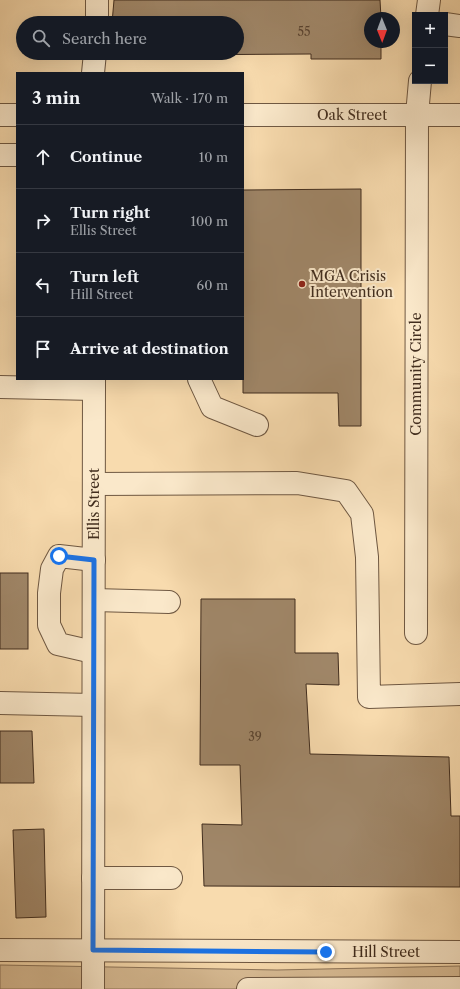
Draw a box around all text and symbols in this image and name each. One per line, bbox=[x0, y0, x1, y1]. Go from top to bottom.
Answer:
north arrow bbox=[364, 12, 400, 48]
map controls bbox=[412, 12, 448, 84]
button: + bbox=[412, 12, 448, 48]
search box bbox=[16, 16, 244, 60]
house number: 55 bbox=[297, 24, 311, 39]
icon: search bbox=[30, 27, 52, 49]
text: Search here bbox=[62, 29, 147, 48]
button: − bbox=[412, 48, 448, 84]
text: 3 min bbox=[32, 88, 81, 108]
text: Walk · 170 m bbox=[151, 90, 228, 106]
street label: Oak Street bbox=[317, 106, 387, 124]
icon: ahead bbox=[32, 146, 54, 168]
text: Continue bbox=[70, 147, 142, 166]
text: 10 m bbox=[199, 149, 228, 165]
text: Turn right bbox=[70, 203, 150, 222]
icon: right bbox=[32, 210, 54, 232]
text: 100 m bbox=[190, 213, 228, 229]
text: Ellis Street bbox=[70, 222, 137, 238]
text: Turn left bbox=[70, 267, 139, 286]
place label: MGA Crisis Intervention bbox=[310, 267, 393, 301]
icon: left bbox=[32, 274, 54, 296]
text: 60 m bbox=[197, 277, 228, 293]
marker: MGA Crisis Intervention bbox=[297, 279, 307, 289]
text: Hill Street bbox=[70, 286, 133, 302]
street label: Community Circle bbox=[407, 312, 425, 436]
icon: arrive bbox=[32, 338, 54, 360]
text: Arrive at destination bbox=[70, 339, 229, 358]
street label: Ellis Street bbox=[85, 468, 103, 540]
route start bbox=[50, 547, 68, 565]
house number: 39 bbox=[248, 729, 262, 744]
route end bbox=[317, 943, 335, 961]
street label: Hill Street bbox=[352, 943, 420, 961]

